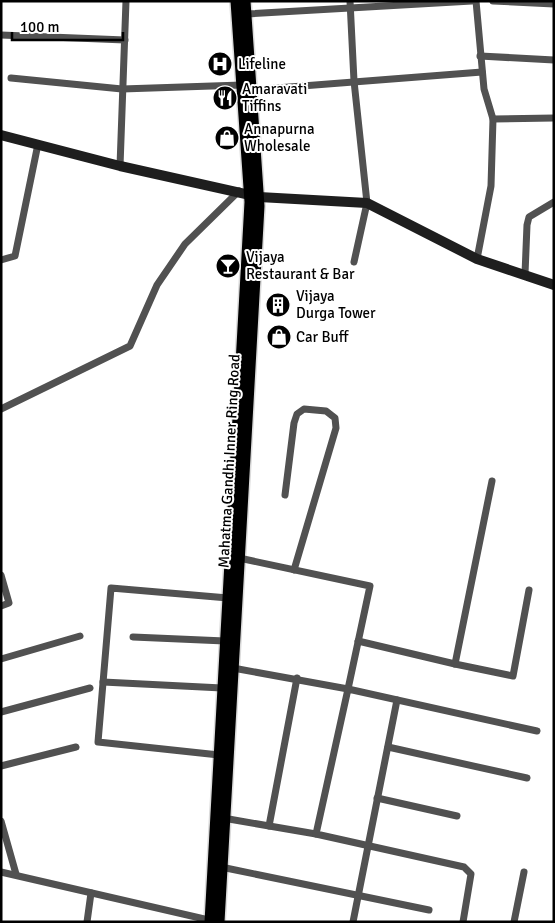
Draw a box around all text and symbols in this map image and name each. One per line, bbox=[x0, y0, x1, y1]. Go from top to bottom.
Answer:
scale bar bbox=[12, 10, 124, 42]
text: 100 m bbox=[20, 18, 60, 36]
hospital icon: Lifeline bbox=[207, 51, 233, 77]
place label: Lifeline bbox=[238, 55, 286, 73]
place label: Amaravati Tiffins bbox=[242, 80, 307, 115]
restaurant icon: Amaravati Tiffins bbox=[212, 85, 238, 111]
place label: Annapurna Wholesale bbox=[244, 120, 315, 155]
shop icon: Annapurna Wholesale bbox=[214, 125, 240, 151]
place label: Vijaya Restaurant & Bar bbox=[246, 248, 355, 283]
bar icon: Vijaya Restaurant & Bar bbox=[215, 253, 241, 279]
place label: Vijaya Durga Tower bbox=[296, 287, 376, 322]
building icon: Vijaya Durga Tower bbox=[265, 292, 291, 318]
shop icon: Car Buff bbox=[266, 324, 292, 350]
place label: Car Buff bbox=[296, 328, 350, 346]
street label: Mahatma Gandhi Inner Ring Road bbox=[214, 354, 244, 568]

